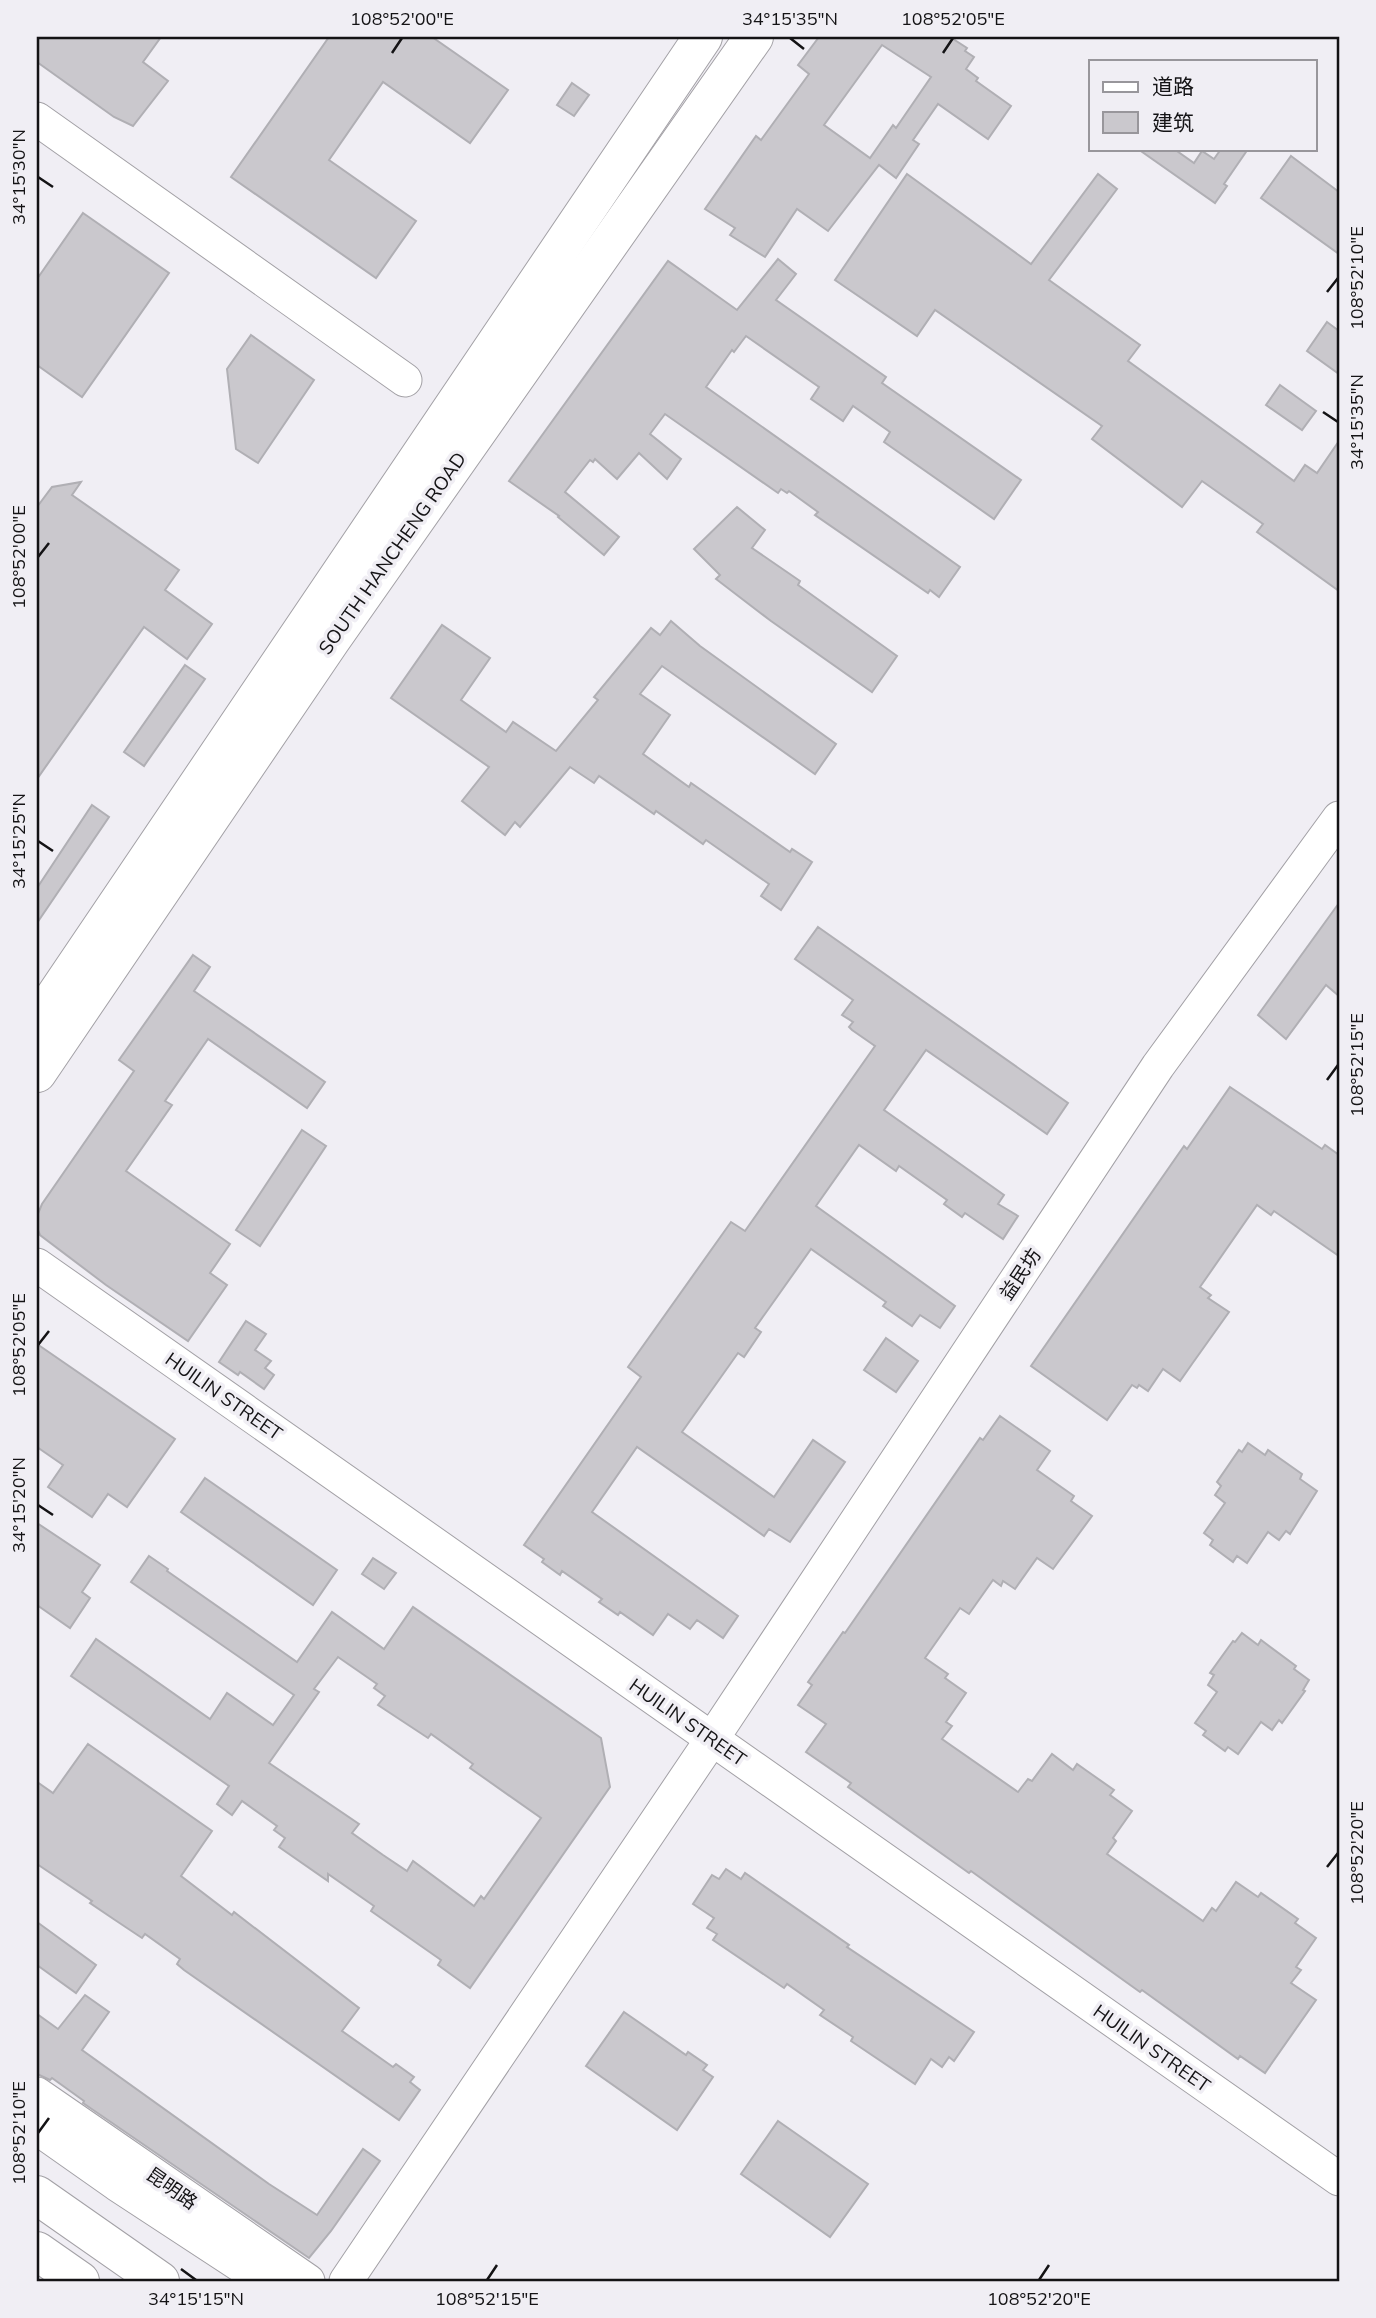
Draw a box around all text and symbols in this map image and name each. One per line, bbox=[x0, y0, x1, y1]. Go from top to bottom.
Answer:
text: 108°52'00"E bbox=[350, 7, 454, 30]
text: 34°15'35"N bbox=[742, 7, 838, 30]
text: 108°52'05"E bbox=[901, 7, 1005, 30]
legend bbox=[1089, 60, 1316, 150]
text: 道路 bbox=[1152, 73, 1194, 99]
text: 建筑 bbox=[1152, 109, 1194, 135]
text: 34°15'30"N bbox=[7, 129, 30, 225]
text: 108°52'10"E bbox=[1345, 226, 1368, 330]
text: 34°15'35"N bbox=[1345, 374, 1368, 470]
street label: SOUTH HANCHENG ROAD bbox=[313, 447, 471, 659]
text: 108°52'00"E bbox=[7, 505, 30, 609]
text: 34°15'25"N bbox=[7, 793, 30, 889]
text: 108°52'15"E bbox=[1345, 1013, 1368, 1117]
street label: 益民坊 bbox=[994, 1244, 1046, 1304]
text: 108°52'05"E bbox=[7, 1293, 30, 1397]
street label: HUILIN STREET bbox=[161, 1347, 288, 1446]
text: 34°15'20"N bbox=[7, 1457, 30, 1553]
street label: HUILIN STREET bbox=[625, 1673, 752, 1772]
text: 108°52'20"E bbox=[1345, 1801, 1368, 1905]
street label: HUILIN STREET bbox=[1089, 1999, 1216, 2098]
text: 108°52'10"E bbox=[7, 2081, 30, 2185]
street label: 昆明路 bbox=[142, 2162, 202, 2214]
text: 34°15'15"N bbox=[148, 2287, 244, 2310]
text: 108°52'15"E bbox=[435, 2287, 539, 2310]
text: 108°52'20"E bbox=[987, 2287, 1091, 2310]

